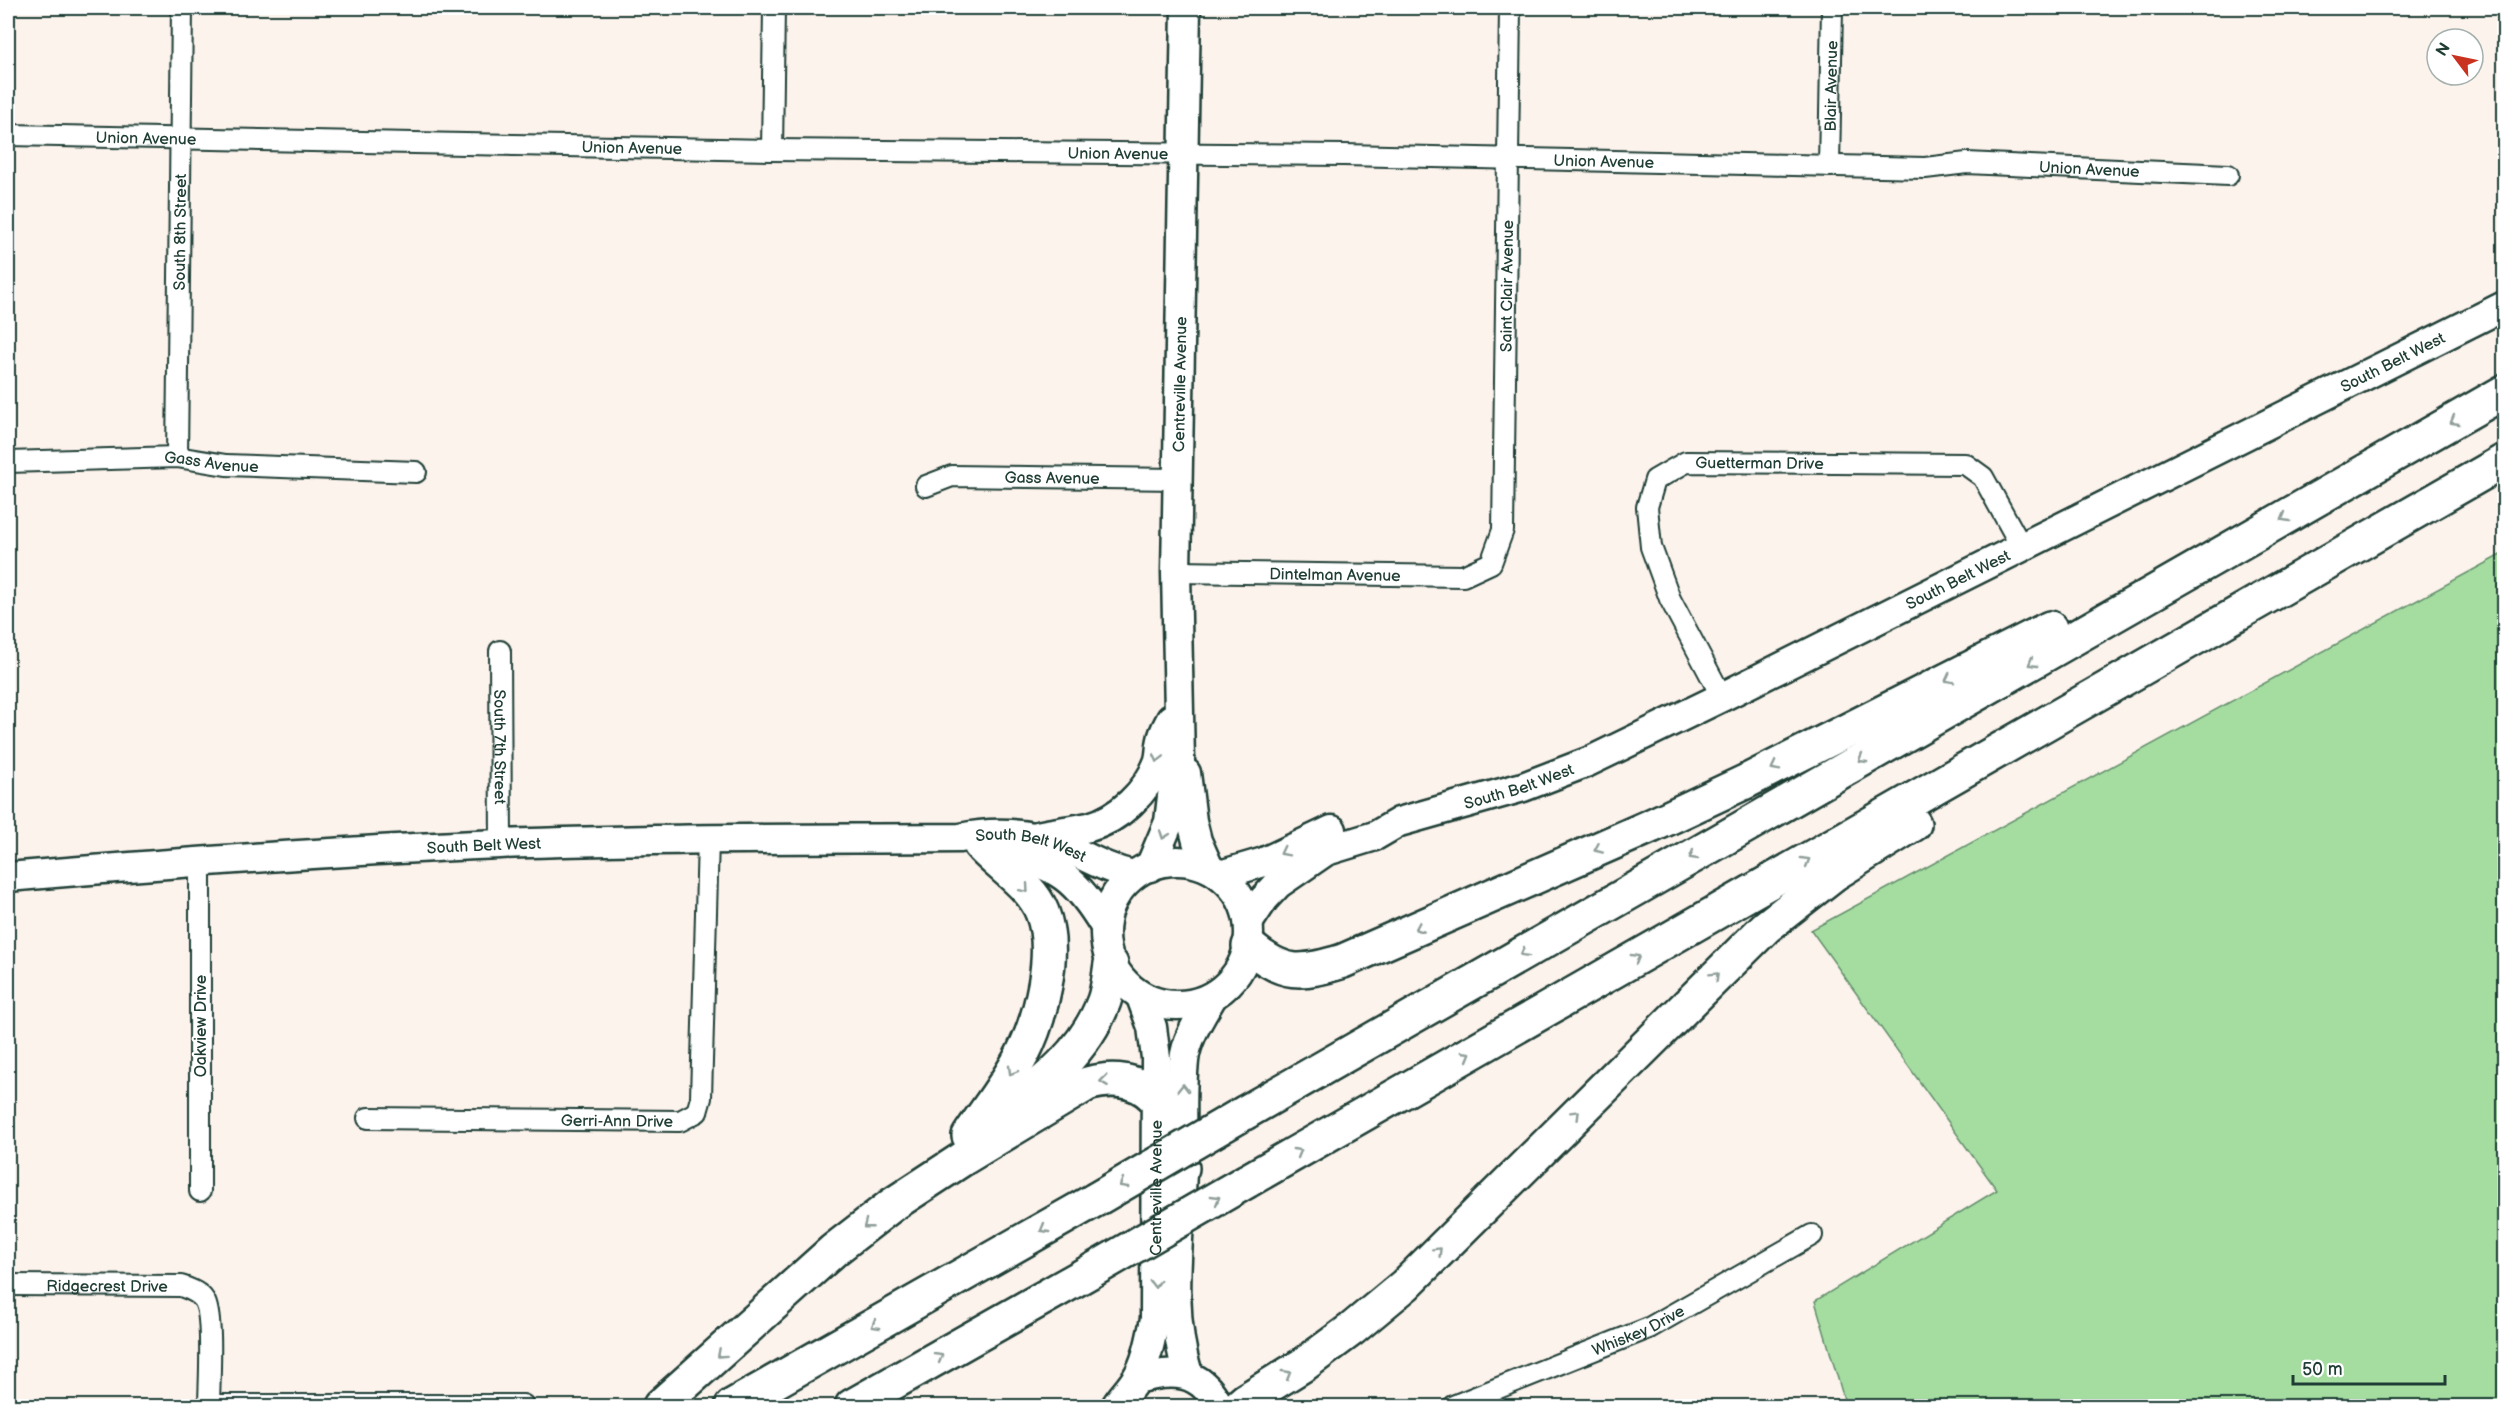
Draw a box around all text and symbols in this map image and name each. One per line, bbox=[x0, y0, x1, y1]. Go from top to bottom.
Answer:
north arrow bbox=[2425, 27, 2485, 87]
street label: Blair Avenue bbox=[1822, 40, 1842, 132]
text: N bbox=[2432, 40, 2455, 60]
street label: Union Avenue bbox=[95, 129, 197, 150]
street label: Union Avenue bbox=[581, 138, 683, 159]
street label: Union Avenue bbox=[1067, 145, 1169, 164]
street label: Union Avenue bbox=[1553, 152, 1655, 173]
street label: Union Avenue bbox=[2038, 158, 2140, 182]
street label: South 8th Street bbox=[171, 173, 191, 291]
street label: Saint Clair Avenue bbox=[1497, 219, 1518, 352]
street label: Centreville Avenue bbox=[1170, 316, 1192, 452]
street label: South Belt West bbox=[2338, 329, 2449, 397]
one-way arrow bbox=[2450, 414, 2460, 425]
street label: Gass Avenue bbox=[164, 449, 260, 477]
street label: Guetterman Drive bbox=[1695, 454, 1824, 474]
street label: Gass Avenue bbox=[1004, 469, 1100, 489]
one-way arrow bbox=[2280, 511, 2291, 522]
street label: South Belt West bbox=[1903, 546, 2014, 615]
street label: Dintelman Avenue bbox=[1269, 565, 1401, 586]
one-way arrow bbox=[2027, 655, 2038, 667]
one-way arrow bbox=[1944, 672, 1955, 684]
street label: South 7th Street bbox=[489, 690, 509, 805]
one-way arrow bbox=[1858, 752, 1868, 764]
one-way arrow bbox=[1153, 753, 1166, 763]
street label: South Belt West bbox=[1462, 760, 1577, 814]
one-way arrow bbox=[1770, 760, 1781, 772]
street label: South Belt West bbox=[975, 826, 1089, 867]
one-way arrow bbox=[1158, 829, 1171, 840]
street label: South Belt West bbox=[426, 835, 541, 858]
one-way arrow bbox=[1593, 842, 1604, 854]
one-way arrow bbox=[1279, 845, 1290, 856]
one-way arrow bbox=[1689, 849, 1699, 861]
one-way arrow bbox=[1799, 857, 1810, 868]
one-way arrow bbox=[1018, 882, 1029, 893]
one-way arrow bbox=[1414, 921, 1425, 933]
one-way arrow bbox=[1520, 946, 1530, 957]
one-way arrow bbox=[1630, 954, 1640, 965]
one-way arrow bbox=[1708, 972, 1718, 983]
street label: Oakview Drive bbox=[192, 974, 211, 1077]
one-way arrow bbox=[1461, 1051, 1471, 1062]
one-way arrow bbox=[1008, 1065, 1020, 1075]
one-way arrow bbox=[1099, 1074, 1109, 1087]
one-way arrow bbox=[1177, 1084, 1190, 1093]
one-way arrow bbox=[1569, 1110, 1580, 1121]
street label: Gerri-Ann Drive bbox=[561, 1112, 674, 1132]
street label: Centreville Avenue bbox=[1147, 1119, 1167, 1256]
one-way arrow bbox=[1292, 1148, 1302, 1159]
one-way arrow bbox=[1119, 1177, 1129, 1188]
one-way arrow bbox=[1210, 1195, 1220, 1206]
one-way arrow bbox=[863, 1217, 874, 1228]
one-way arrow bbox=[1040, 1222, 1050, 1233]
one-way arrow bbox=[1431, 1248, 1442, 1259]
street label: Ridgecrest Drive bbox=[46, 1277, 168, 1297]
one-way arrow bbox=[1149, 1279, 1161, 1288]
street label: Whiskey Drive bbox=[1590, 1302, 1689, 1361]
one-way arrow bbox=[871, 1318, 881, 1329]
one-way arrow bbox=[717, 1347, 727, 1358]
scale bar bbox=[2293, 1348, 2444, 1386]
one-way arrow bbox=[933, 1353, 943, 1364]
text: 50 m bbox=[2302, 1359, 2343, 1380]
one-way arrow bbox=[1281, 1370, 1291, 1382]

